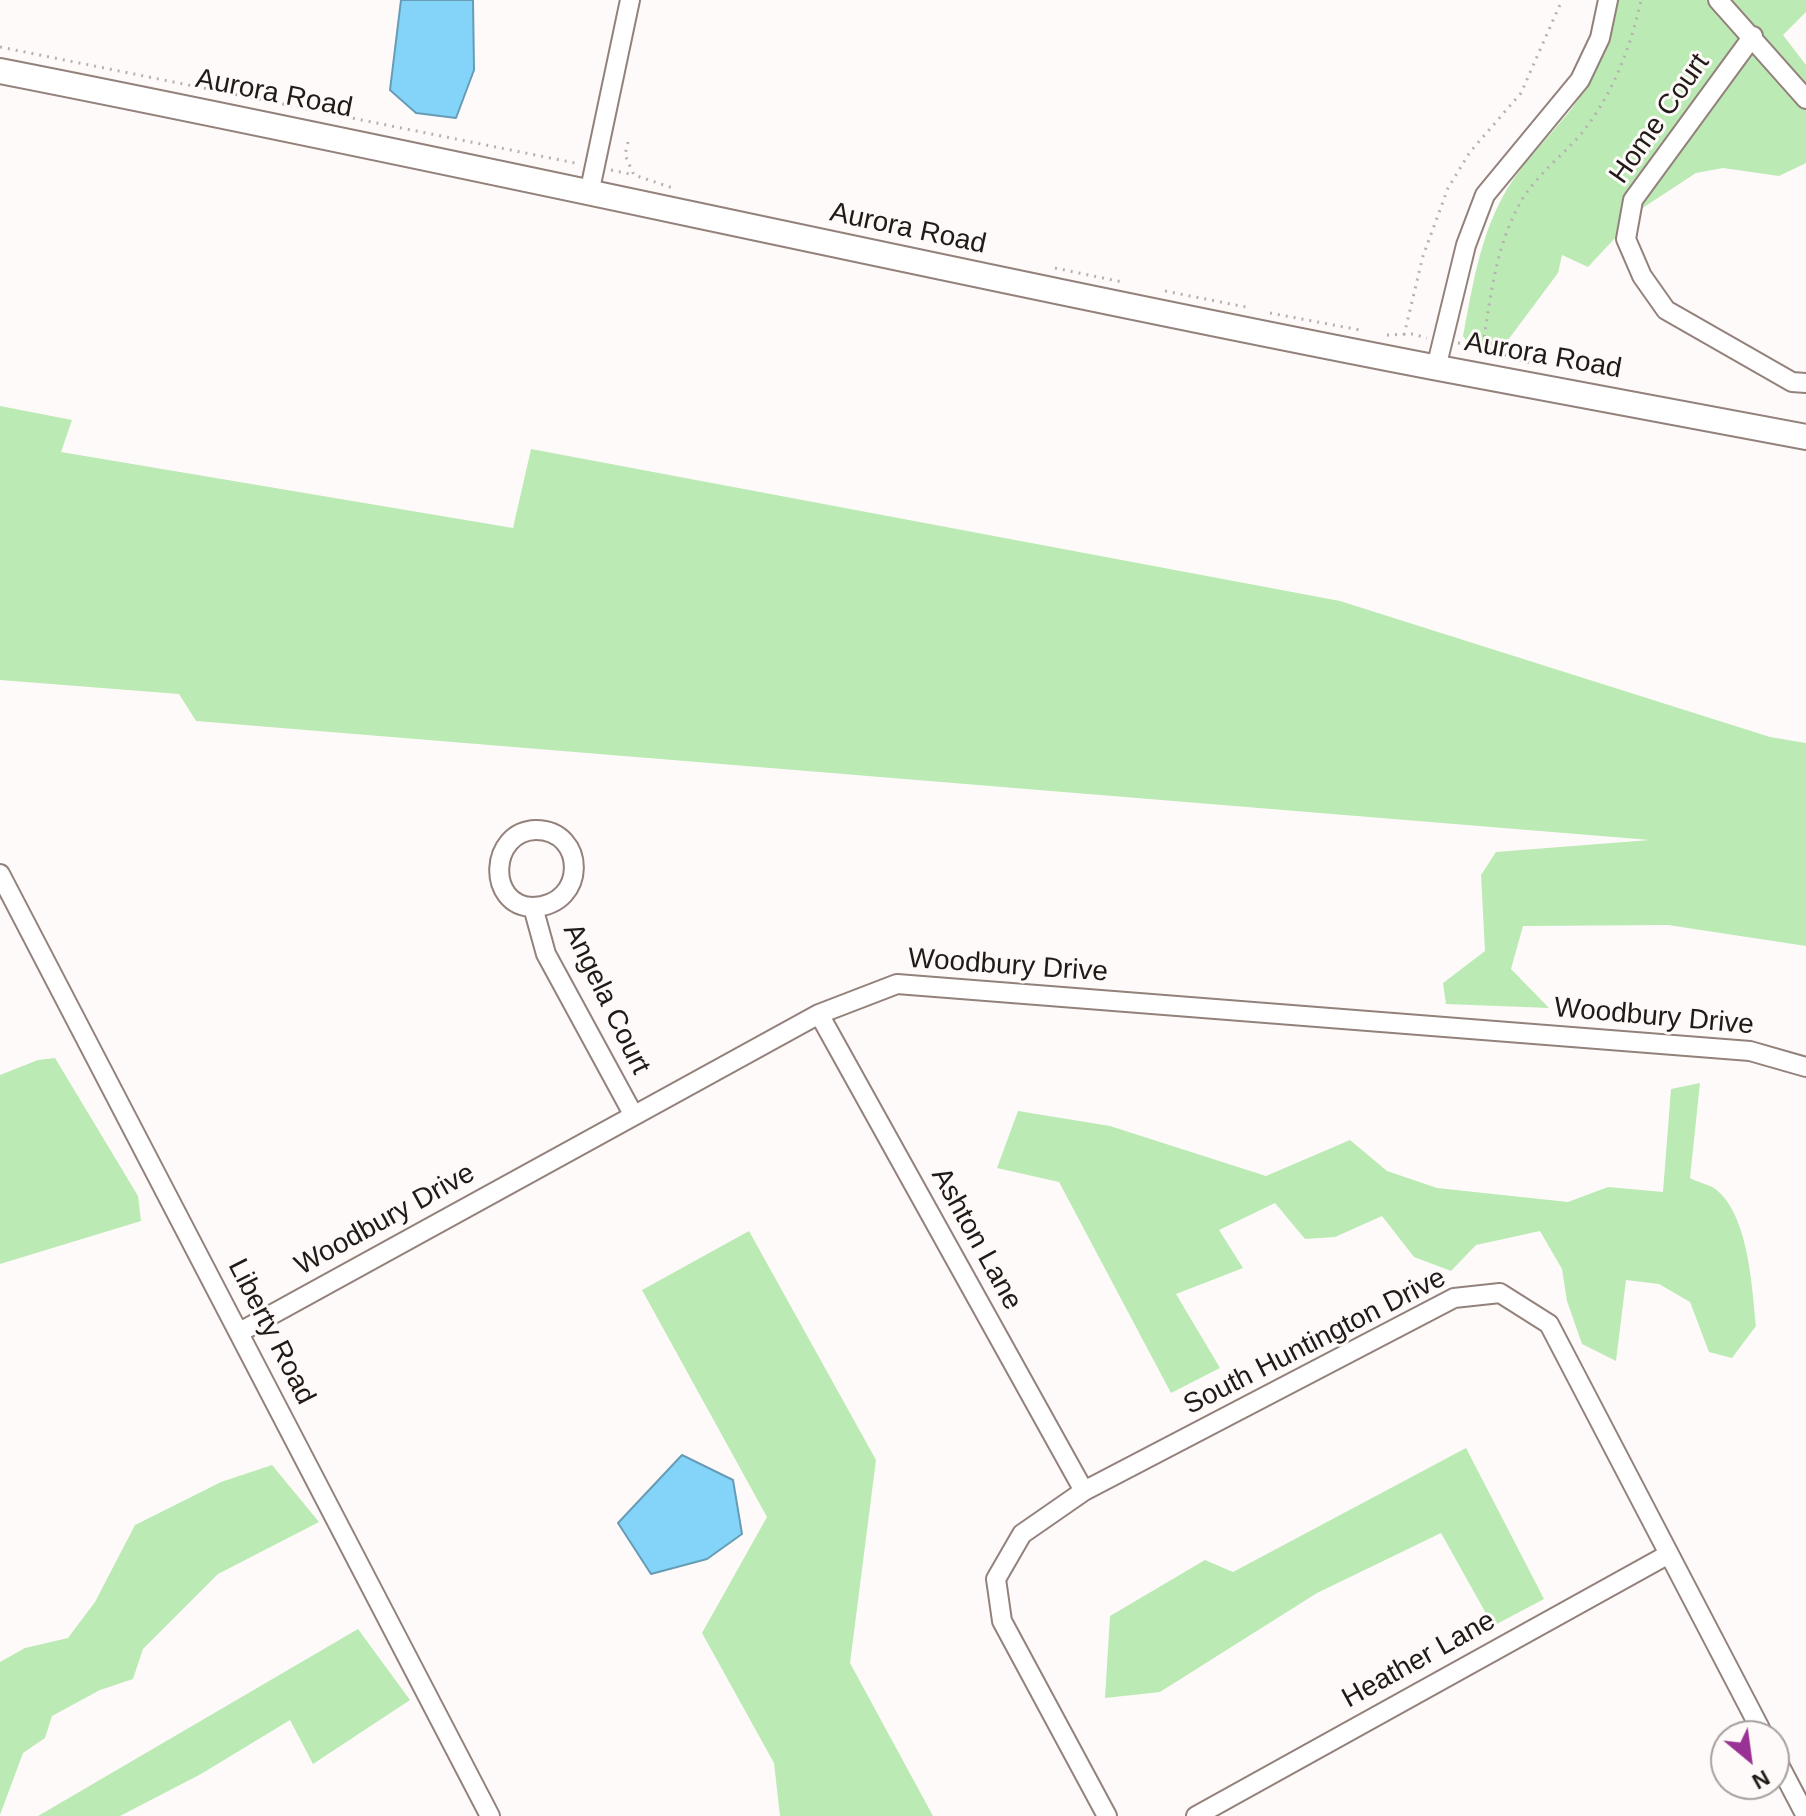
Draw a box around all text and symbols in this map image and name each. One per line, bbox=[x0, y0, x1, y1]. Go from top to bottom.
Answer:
street label: Home Court bbox=[1603, 48, 1717, 190]
street label: Aurora Road bbox=[193, 62, 355, 126]
street label: Aurora Road bbox=[827, 196, 989, 262]
street label: Aurora Road bbox=[1462, 326, 1624, 386]
street label: Angela Court bbox=[555, 918, 657, 1080]
street label: Woodbury Drive bbox=[907, 942, 1109, 990]
street label: Woodbury Drive bbox=[1553, 992, 1755, 1042]
street label: Woodbury Drive bbox=[289, 1157, 481, 1283]
street label: Ashton Lane bbox=[923, 1162, 1029, 1316]
street label: Liberty Road bbox=[220, 1254, 322, 1410]
street label: South Huntington Drive bbox=[1178, 1261, 1452, 1423]
street label: Heather Lane bbox=[1337, 1604, 1501, 1716]
north arrow bbox=[1710, 1720, 1790, 1800]
text: N bbox=[1748, 1765, 1774, 1794]

